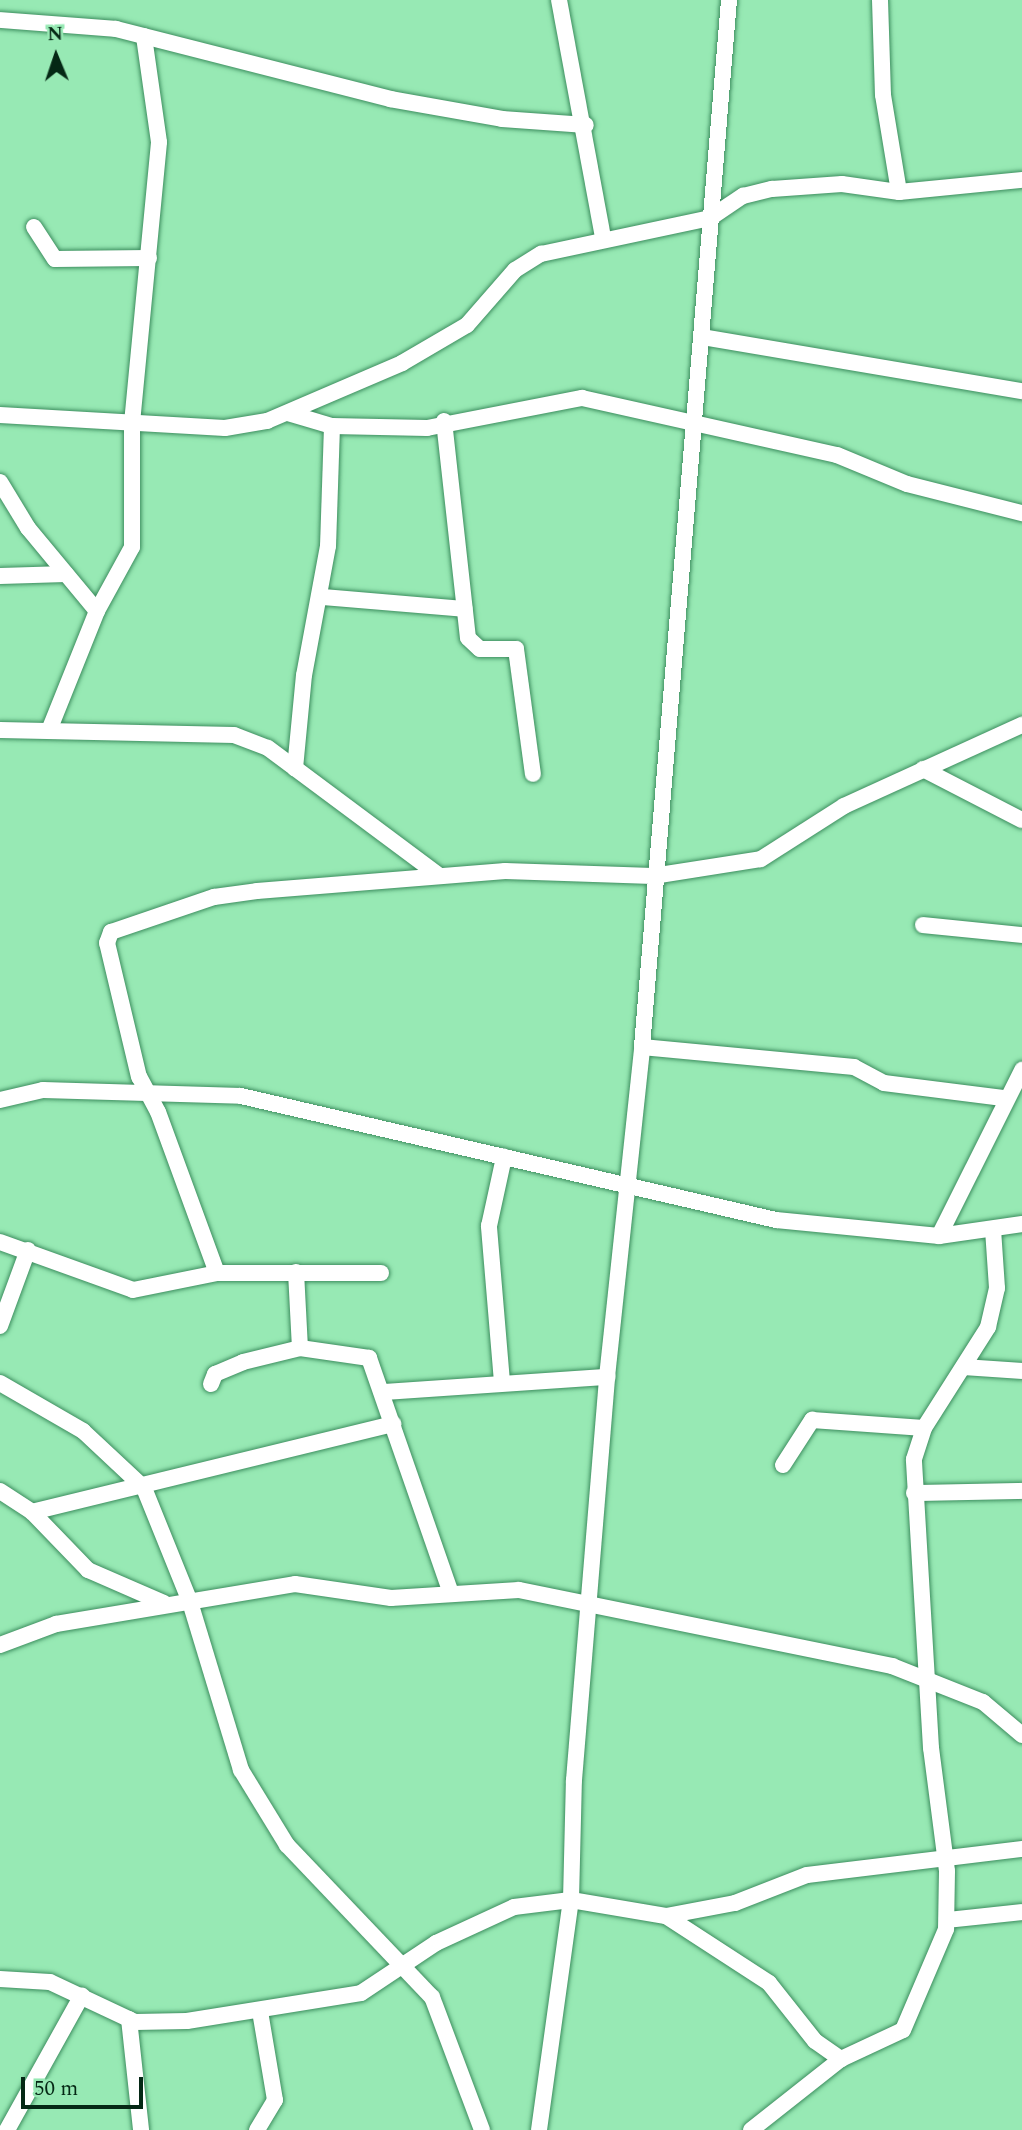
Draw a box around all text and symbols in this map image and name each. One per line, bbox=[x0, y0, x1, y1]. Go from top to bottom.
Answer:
text: N bbox=[47, 20, 64, 49]
north arrow bbox=[21, 21, 91, 91]
scale bar bbox=[24, 2064, 147, 2108]
text: 50 m bbox=[34, 2073, 78, 2105]

